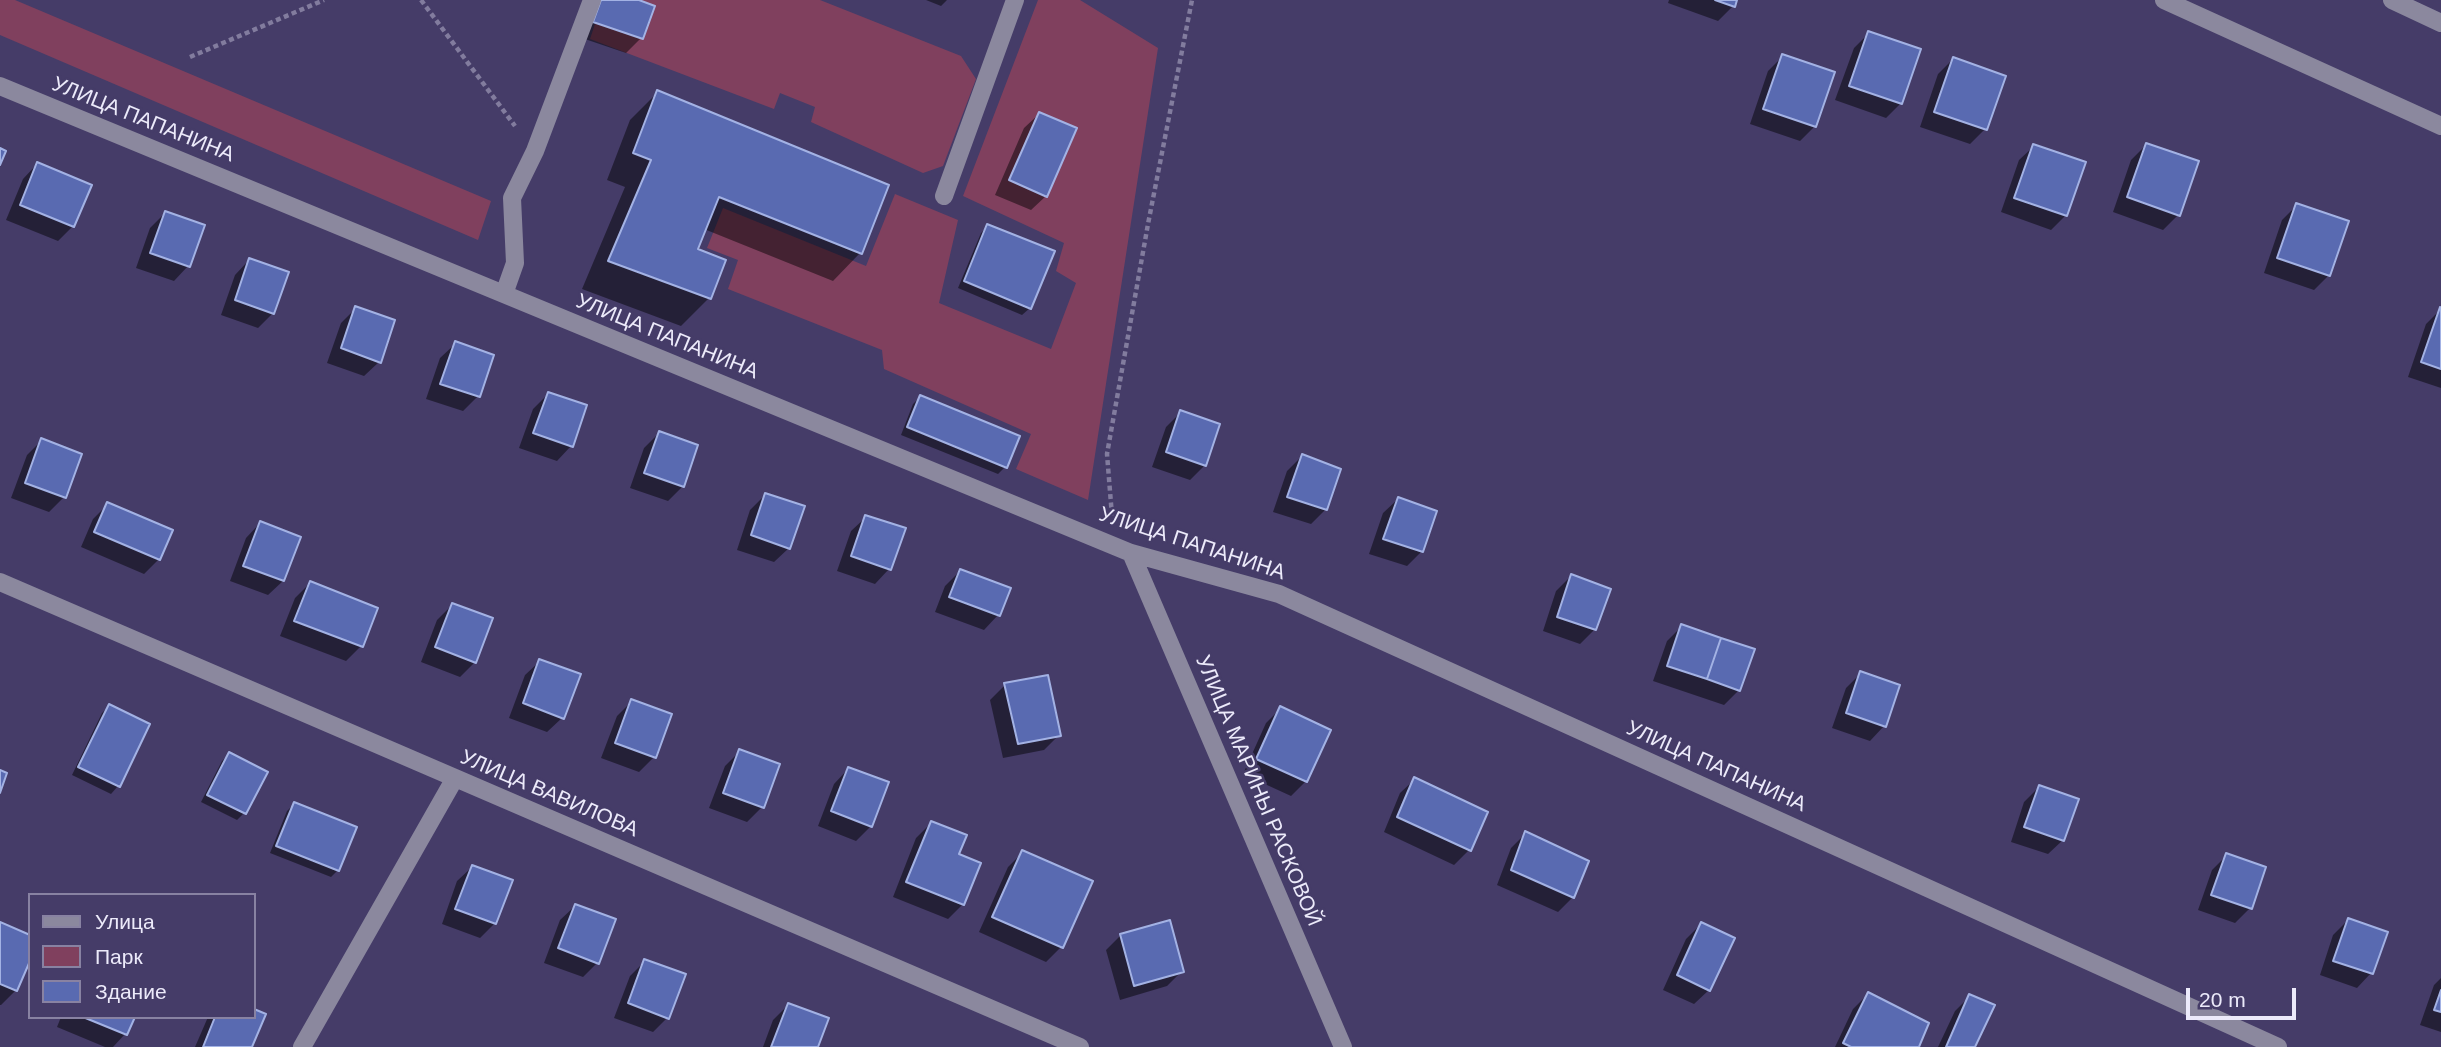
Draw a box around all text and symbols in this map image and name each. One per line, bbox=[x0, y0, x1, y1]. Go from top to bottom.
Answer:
street label: УЛИЦА ПАПАНИНА bbox=[48, 72, 238, 168]
street label: УЛИЦА ПАПАНИНА bbox=[572, 289, 762, 385]
street label: УЛИЦА ПАПАНИНА bbox=[1096, 502, 1288, 586]
street label: УЛИЦА МАРИНЫ РАСКОВОЙ bbox=[1189, 652, 1327, 930]
street label: УЛИЦА ПАПАНИНА bbox=[1622, 716, 1810, 818]
street label: УЛИЦА ВАВИЛОВА bbox=[456, 745, 642, 843]
legend bbox=[28, 893, 256, 1019]
text: Улица bbox=[95, 910, 155, 933]
text: Парк bbox=[95, 945, 143, 968]
scale bar bbox=[2189, 974, 2299, 1018]
text: Здание bbox=[95, 980, 167, 1003]
text: 20 m bbox=[2199, 988, 2246, 1011]

